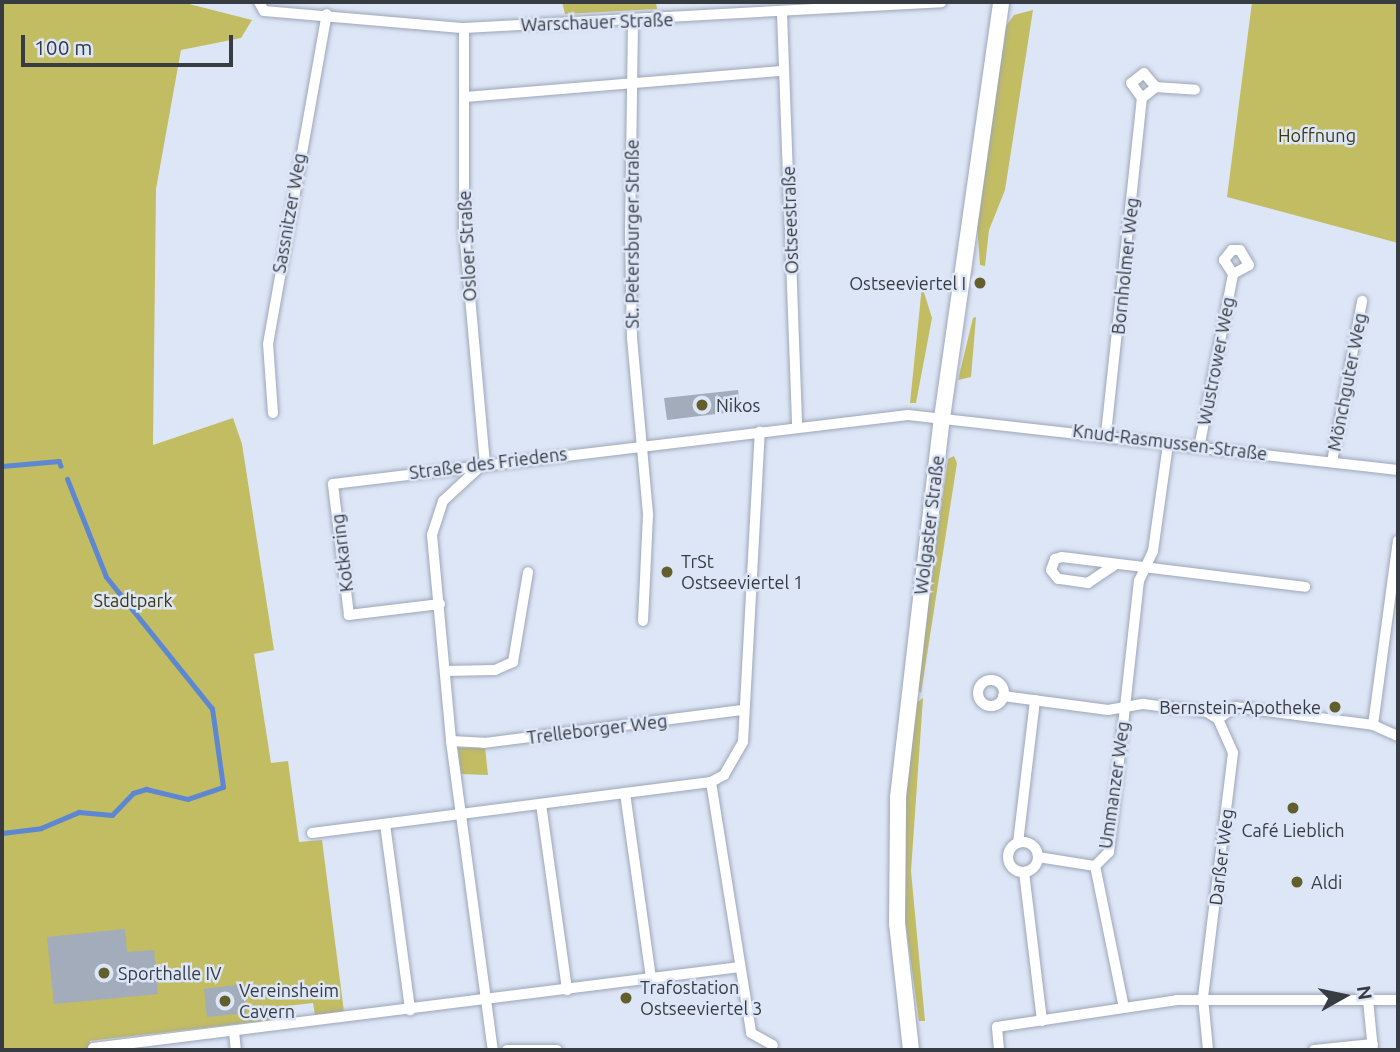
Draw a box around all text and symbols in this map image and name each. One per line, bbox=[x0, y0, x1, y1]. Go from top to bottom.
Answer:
street label: Warschauer Straße bbox=[520, 9, 674, 35]
scale bar bbox=[24, 21, 236, 65]
text: 100 m bbox=[34, 35, 92, 59]
park label: Hoffnung bbox=[1278, 124, 1356, 146]
street label: St. Petersburger Straße bbox=[621, 139, 643, 329]
street label: Sassnitzer Weg bbox=[268, 151, 310, 275]
street label: Ostseestraße bbox=[777, 166, 803, 274]
street label: Osloer Straße bbox=[453, 190, 481, 302]
street label: Bornholmer Weg bbox=[1107, 196, 1143, 336]
place label: Ostseeviertel I bbox=[849, 272, 966, 294]
marker: Ostseeviertel I bbox=[972, 275, 988, 291]
street label: Wustrower Weg bbox=[1193, 295, 1239, 427]
street label: Mönchguter Weg bbox=[1323, 311, 1371, 453]
place label: Nikos bbox=[716, 394, 760, 416]
marker: Nikos bbox=[694, 397, 710, 413]
street label: Knud-Rasmussen-Straße bbox=[1072, 419, 1268, 465]
street label: Straße des Friedens bbox=[408, 443, 568, 483]
street label: Wolgaster Straße bbox=[910, 454, 948, 596]
street label: Kotkaring bbox=[326, 513, 358, 593]
place label: TrSt Ostseeviertel 1 bbox=[681, 551, 803, 594]
marker: TrSt Ostseeviertel 1 bbox=[659, 564, 675, 580]
park label: Stadtpark bbox=[93, 589, 173, 611]
place label: Bernstein-Apotheke bbox=[1159, 696, 1321, 718]
marker: Bernstein-Apotheke bbox=[1327, 699, 1343, 715]
street label: Trelleborger Weg bbox=[526, 710, 668, 748]
street label: Ummanzer Weg bbox=[1094, 720, 1134, 850]
marker: Café Lieblich bbox=[1285, 800, 1301, 816]
street label: Darßer Weg bbox=[1204, 807, 1238, 907]
place label: Café Lieblich bbox=[1242, 819, 1344, 841]
place label: Aldi bbox=[1311, 871, 1342, 893]
marker: Aldi bbox=[1289, 874, 1305, 890]
north arrow bbox=[1309, 961, 1379, 1031]
place label: Sporthalle IV bbox=[118, 962, 221, 984]
marker: Sporthalle IV bbox=[96, 965, 112, 981]
place label: Trafostation Ostseeviertel 3 bbox=[640, 977, 762, 1020]
place label: Vereinsheim Cavern bbox=[239, 980, 339, 1023]
text: N bbox=[1353, 984, 1377, 1001]
marker: Trafostation Ostseeviertel 3 bbox=[618, 990, 634, 1006]
marker: Vereinsheim Cavern bbox=[217, 993, 233, 1009]

